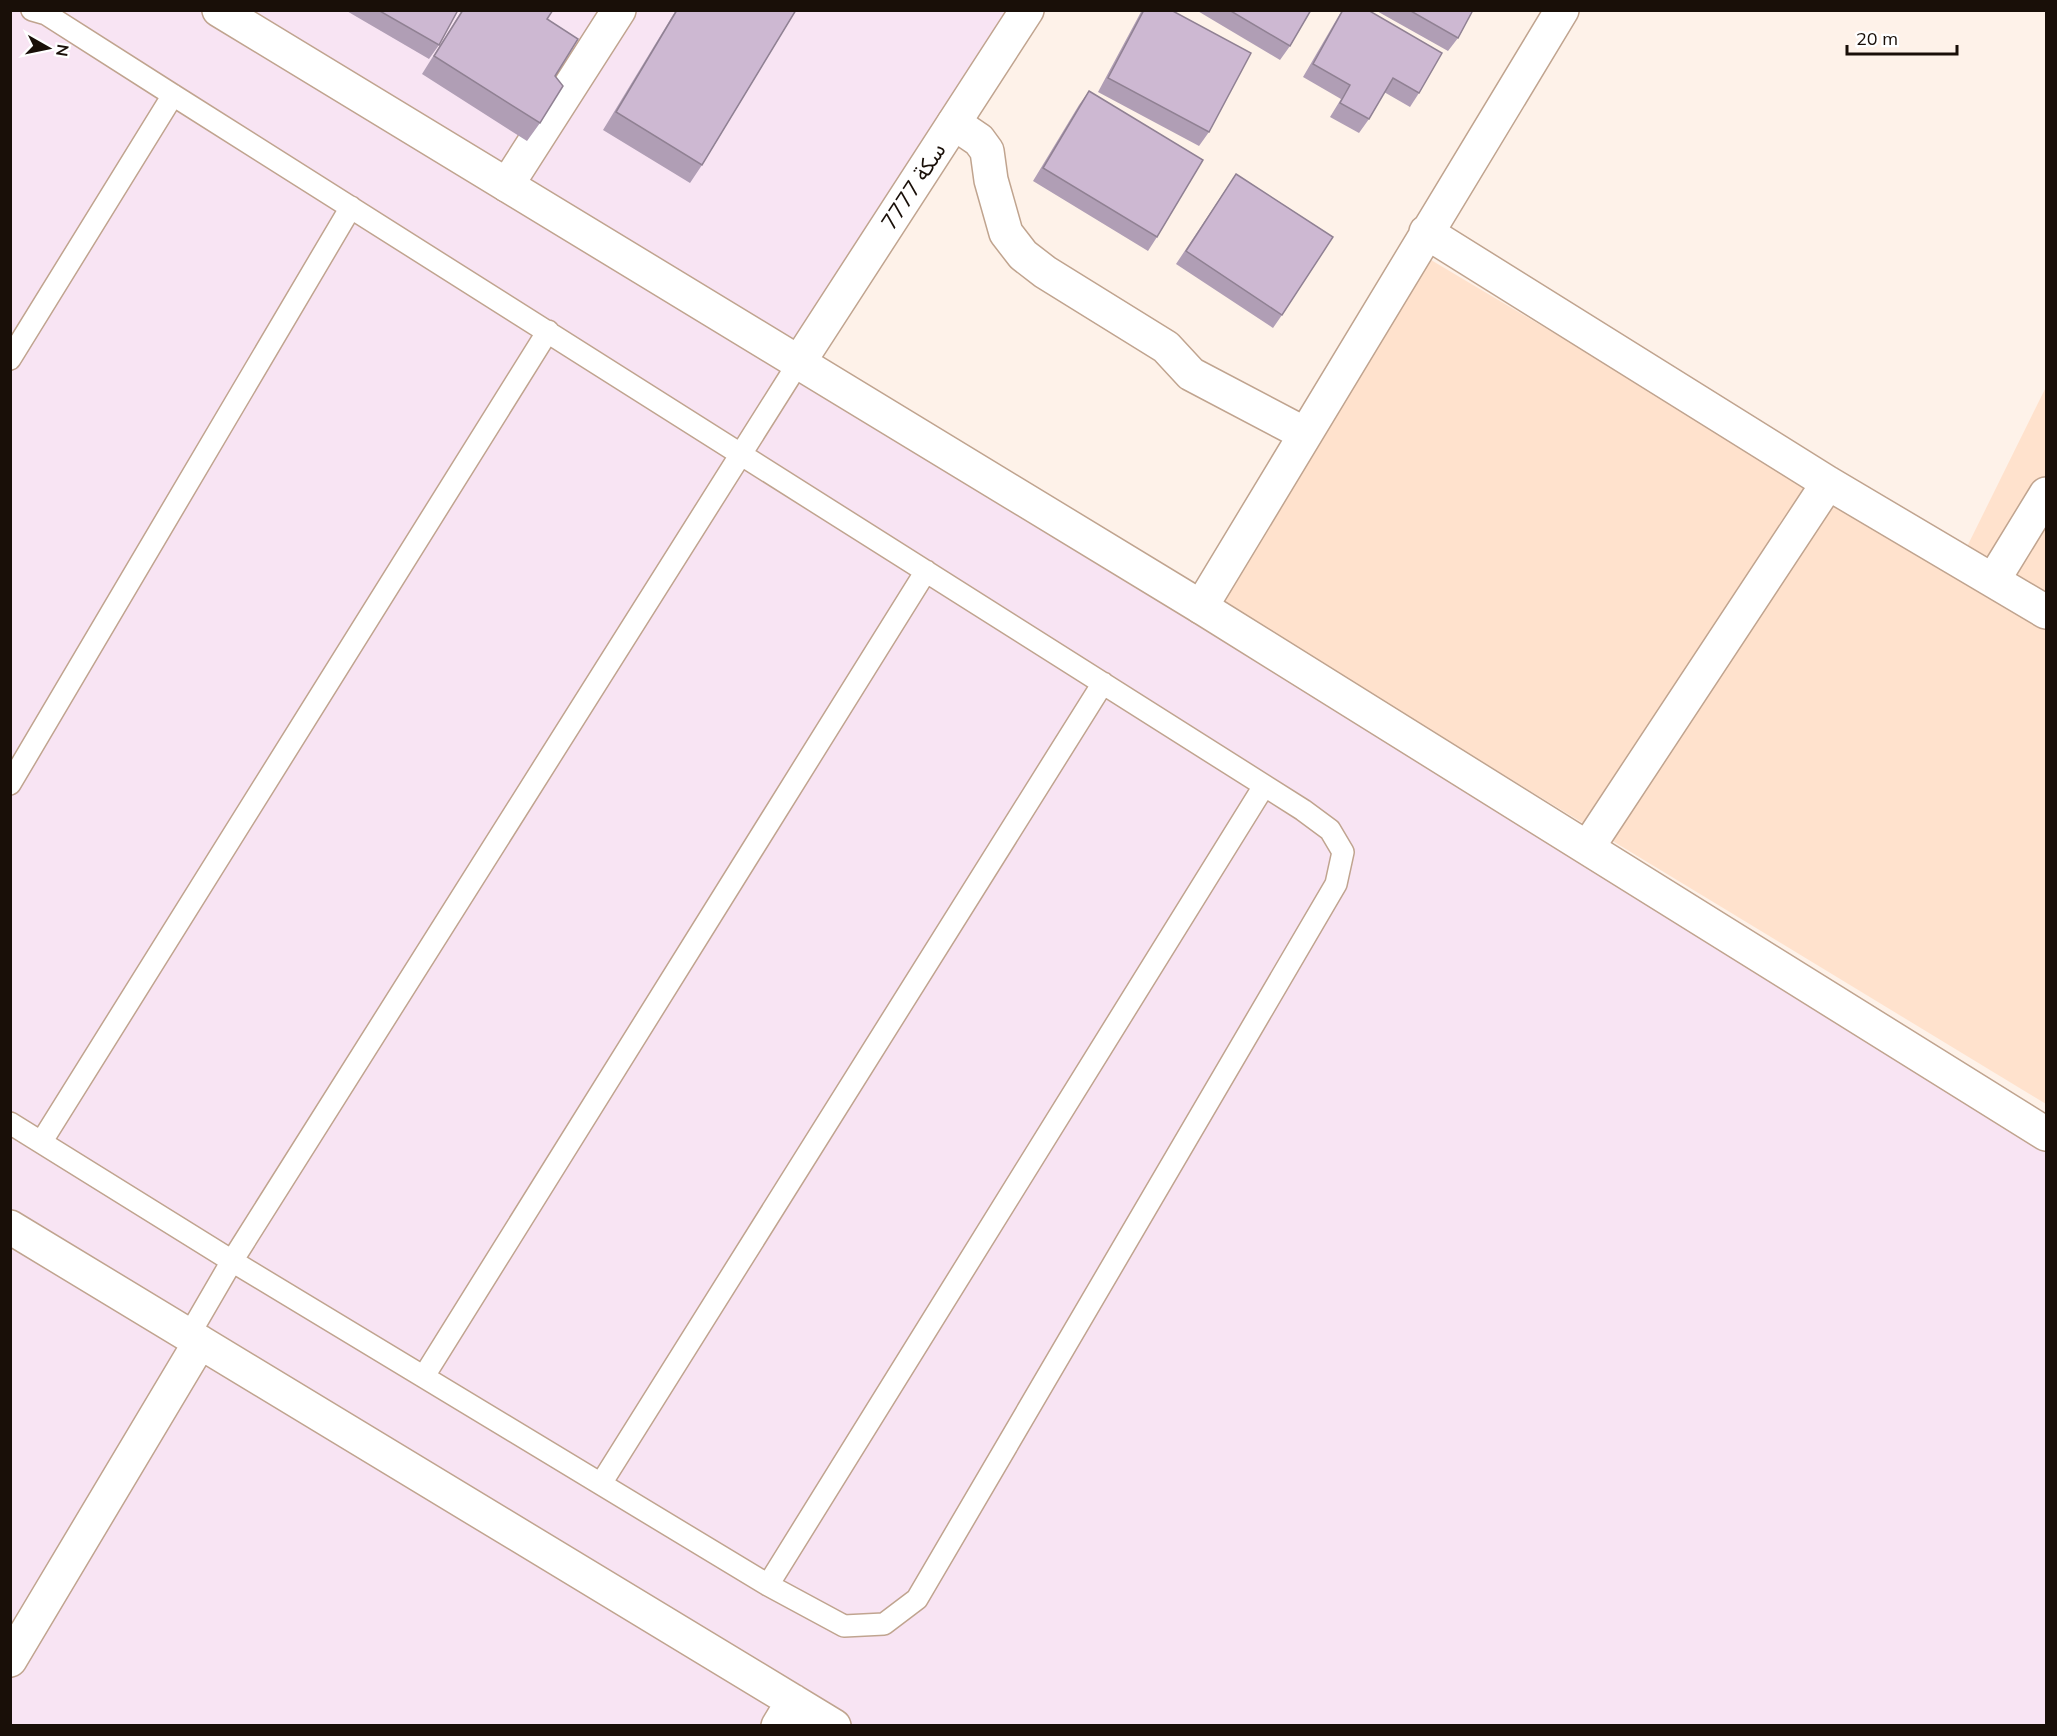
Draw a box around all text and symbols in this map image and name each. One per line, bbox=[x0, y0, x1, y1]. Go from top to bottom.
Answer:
north arrow bbox=[18, 18, 78, 78]
scale bar bbox=[1847, 18, 1956, 56]
text: 20 m bbox=[1856, 27, 1898, 50]
text: N bbox=[52, 43, 74, 58]
street label: سكة 7777 bbox=[875, 137, 951, 235]

